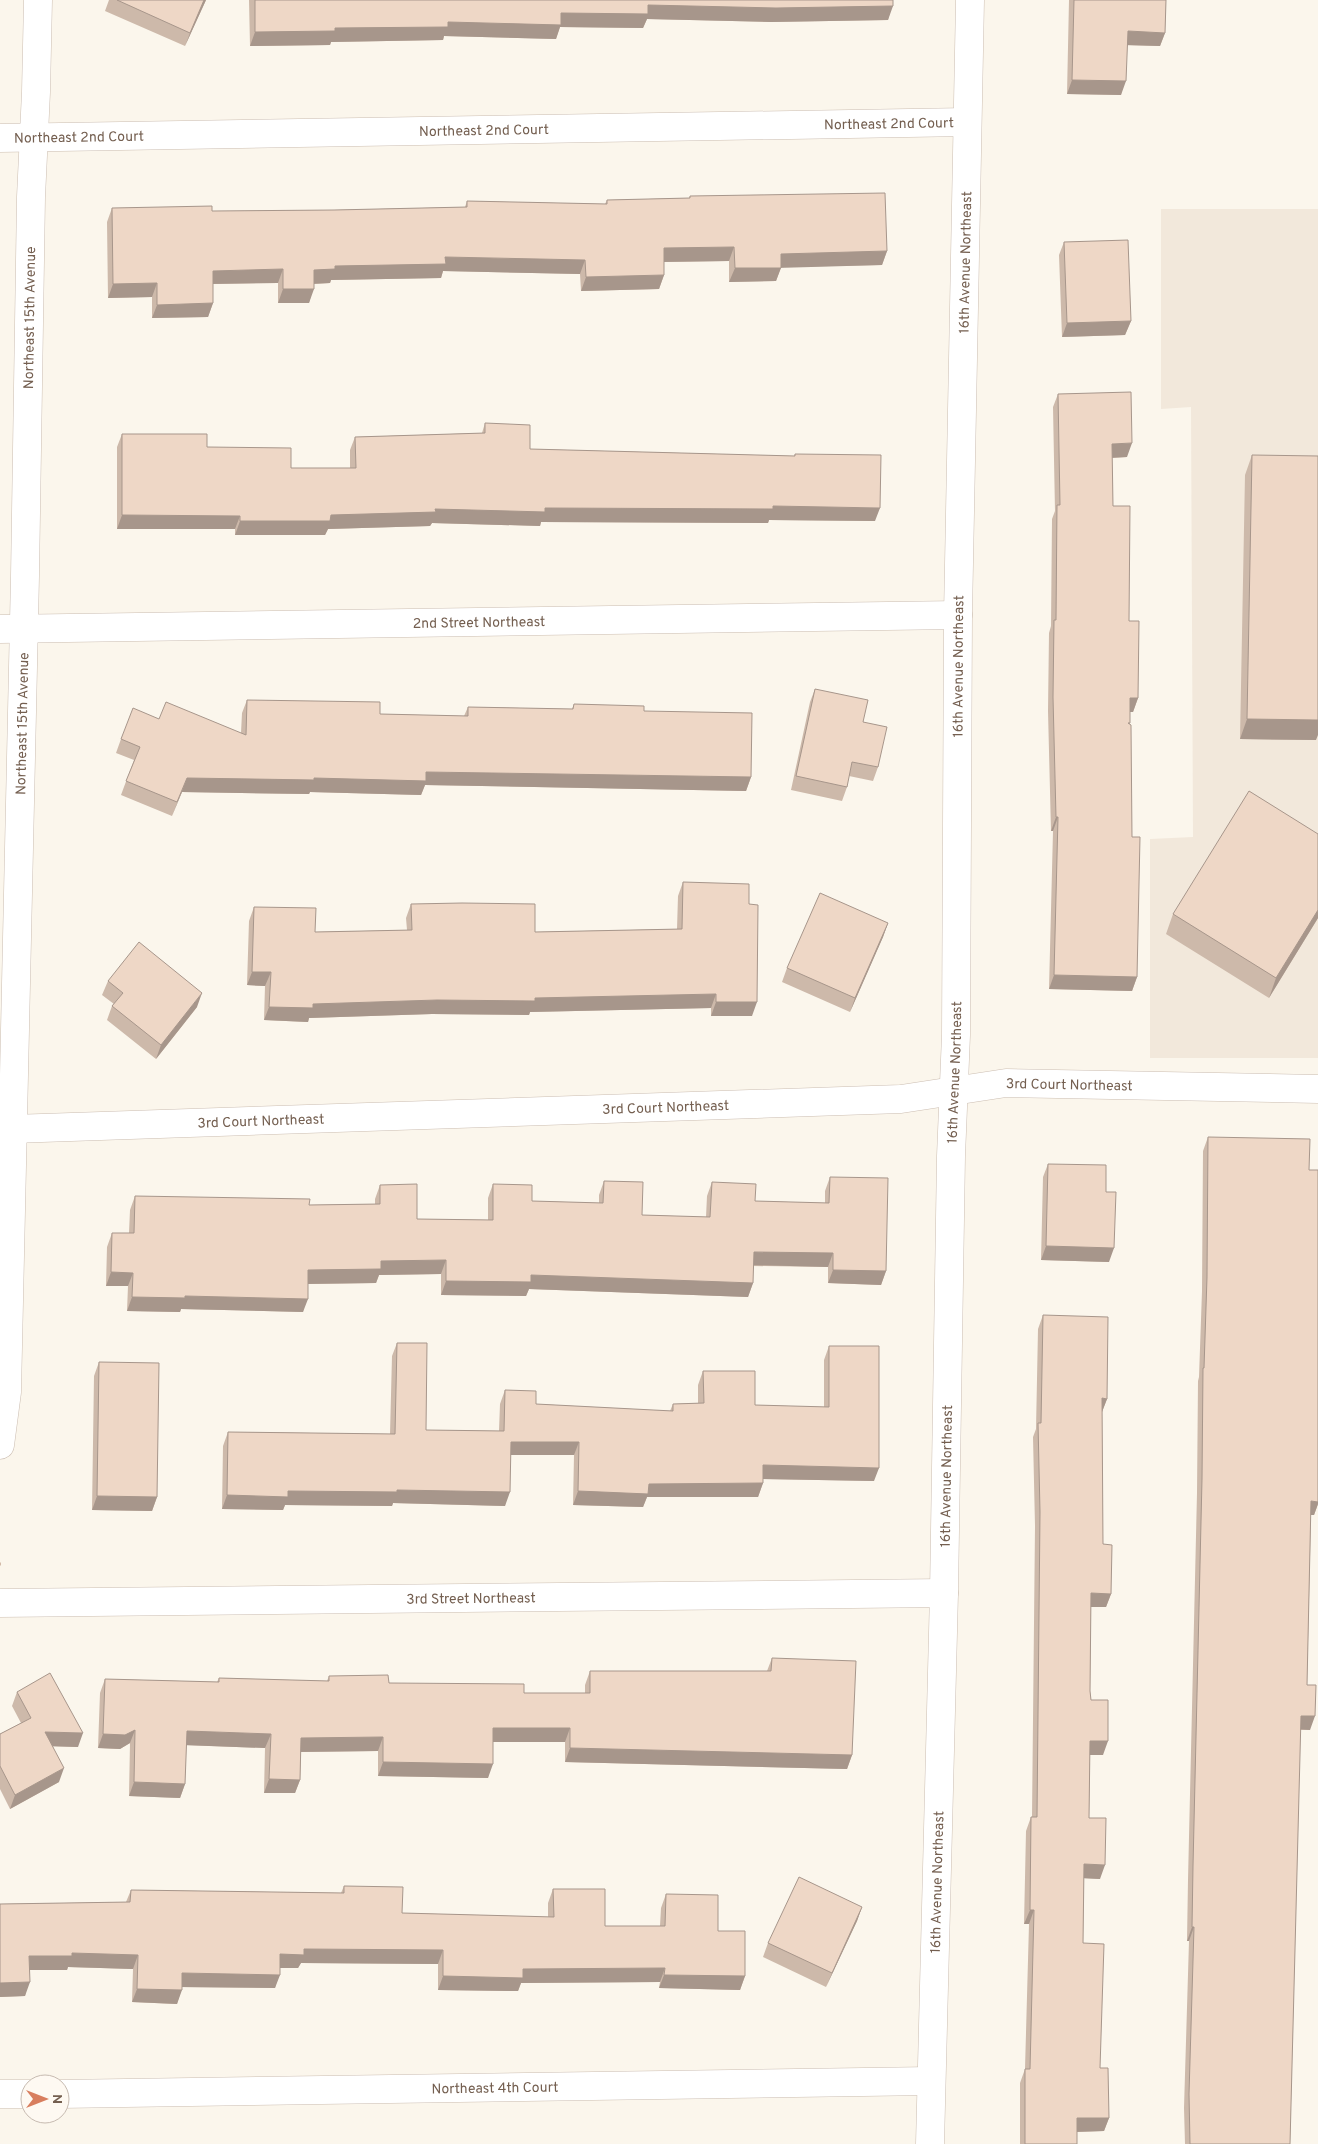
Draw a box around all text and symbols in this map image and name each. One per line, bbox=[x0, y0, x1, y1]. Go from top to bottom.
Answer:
street label: Northeast 2nd Court bbox=[824, 115, 954, 134]
street label: Northeast 2nd Court bbox=[419, 122, 549, 141]
street label: Northeast 2nd Court bbox=[14, 129, 144, 148]
street label: 16th Avenue Northeast bbox=[956, 191, 976, 334]
street label: Northeast 15th Avenue bbox=[21, 246, 40, 389]
street label: 16th Avenue Northeast bbox=[950, 595, 968, 738]
street label: 2nd Street Northeast bbox=[412, 614, 545, 633]
street label: Northeast 15th Avenue bbox=[13, 652, 33, 795]
street label: 16th Avenue Northeast bbox=[945, 1001, 966, 1144]
street label: 3rd Court Northeast bbox=[1006, 1076, 1133, 1095]
street label: 3rd Court Northeast bbox=[602, 1098, 729, 1119]
street label: 3rd Court Northeast bbox=[197, 1111, 325, 1133]
street label: 16th Avenue Northeast bbox=[938, 1405, 957, 1548]
street label: 3rd Street Northeast bbox=[406, 1590, 536, 1609]
street label: 16th Avenue Northeast bbox=[928, 1811, 948, 1954]
north arrow bbox=[20, 2074, 70, 2124]
street label: Northeast 4th Court bbox=[431, 2080, 559, 2098]
text: N bbox=[48, 2094, 65, 2104]

